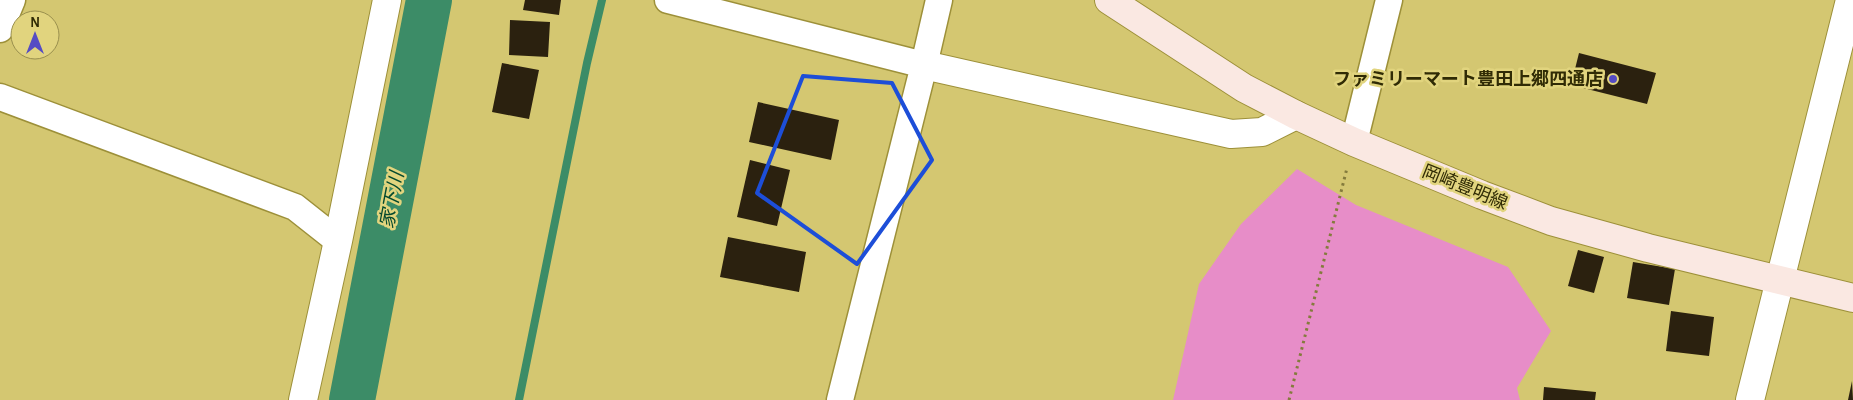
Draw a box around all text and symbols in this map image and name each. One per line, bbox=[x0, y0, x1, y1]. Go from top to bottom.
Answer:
north arrow bbox=[10, 10, 60, 60]
text: N bbox=[30, 16, 40, 30]
place label: ファミリーマート豊田上郷四通店 bbox=[1333, 69, 1603, 89]
marker: ファミリーマート豊田上郷四通店 bbox=[1607, 73, 1619, 85]
street label: 岡崎豊明線 bbox=[1420, 161, 1510, 213]
water label: 家下川 bbox=[377, 168, 408, 230]

